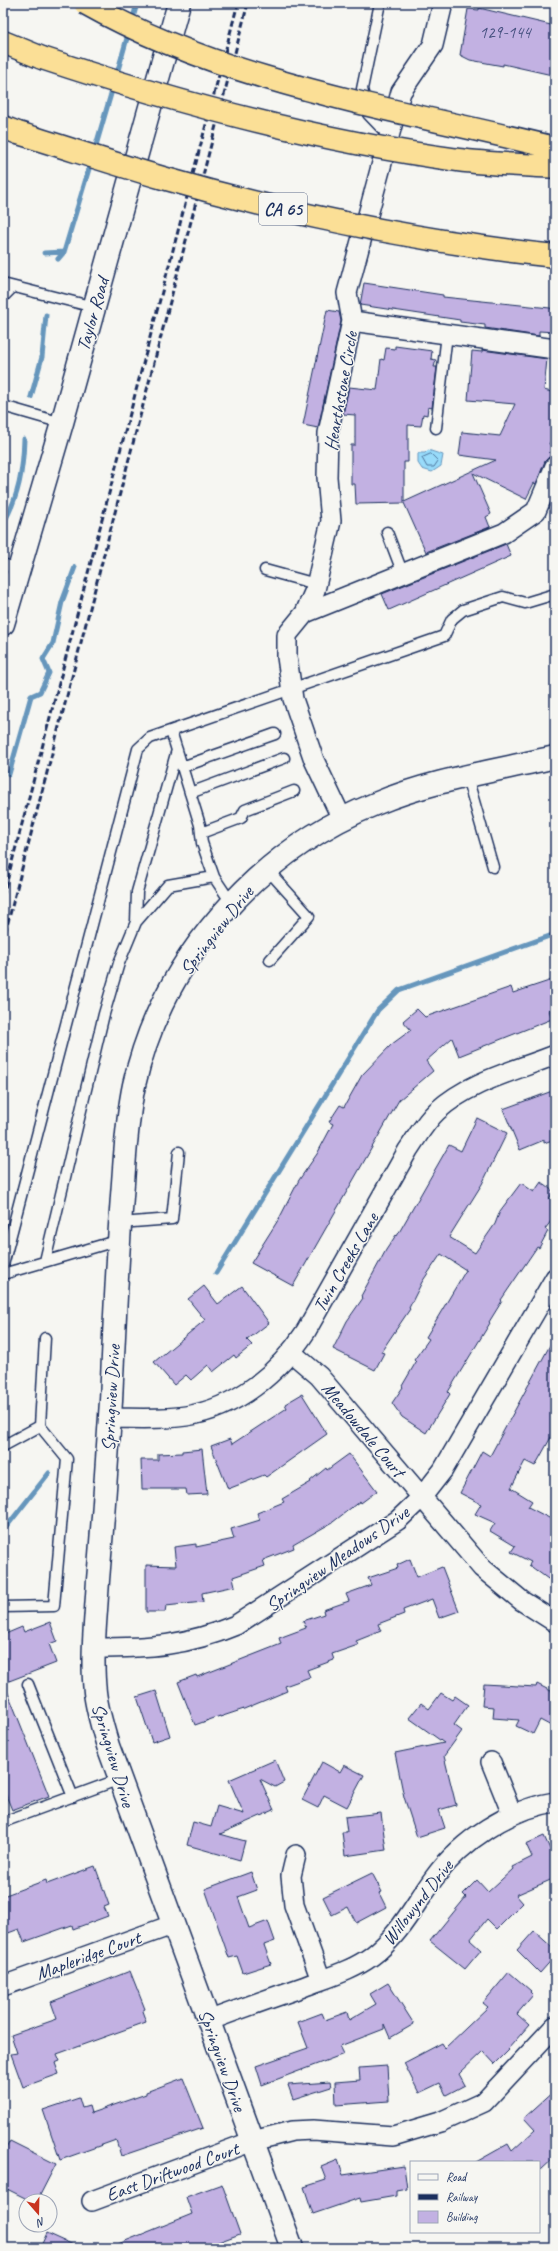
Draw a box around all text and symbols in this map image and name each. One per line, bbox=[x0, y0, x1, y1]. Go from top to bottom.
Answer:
house number: 129-144 bbox=[479, 22, 533, 43]
road number: CA 65 bbox=[259, 193, 307, 225]
street label: Taylor Road bbox=[71, 271, 116, 354]
street label: Hearthstone Circle bbox=[319, 328, 364, 453]
street label: Springview Drive bbox=[174, 880, 260, 980]
street label: Twin Creeks Lane bbox=[308, 1207, 385, 1317]
street label: Springview Drive bbox=[96, 1342, 126, 1452]
street label: Meadowdale Court bbox=[316, 1377, 412, 1484]
street label: Springview Meadows Drive bbox=[261, 1499, 415, 1617]
street label: Springview Drive bbox=[86, 1701, 141, 1812]
street label: Willowynd Drive bbox=[377, 1854, 460, 1950]
street label: Mapleridge Court bbox=[33, 1925, 146, 1986]
street label: Springview Drive bbox=[193, 2006, 252, 2116]
street label: East Driftwood Court bbox=[103, 2136, 243, 2207]
legend bbox=[410, 2161, 540, 2233]
text: Road bbox=[446, 2169, 468, 2185]
text: Railway bbox=[446, 2189, 478, 2205]
north arrow bbox=[18, 2193, 58, 2233]
text: Building bbox=[446, 2209, 478, 2225]
text: N bbox=[34, 2215, 47, 2231]

